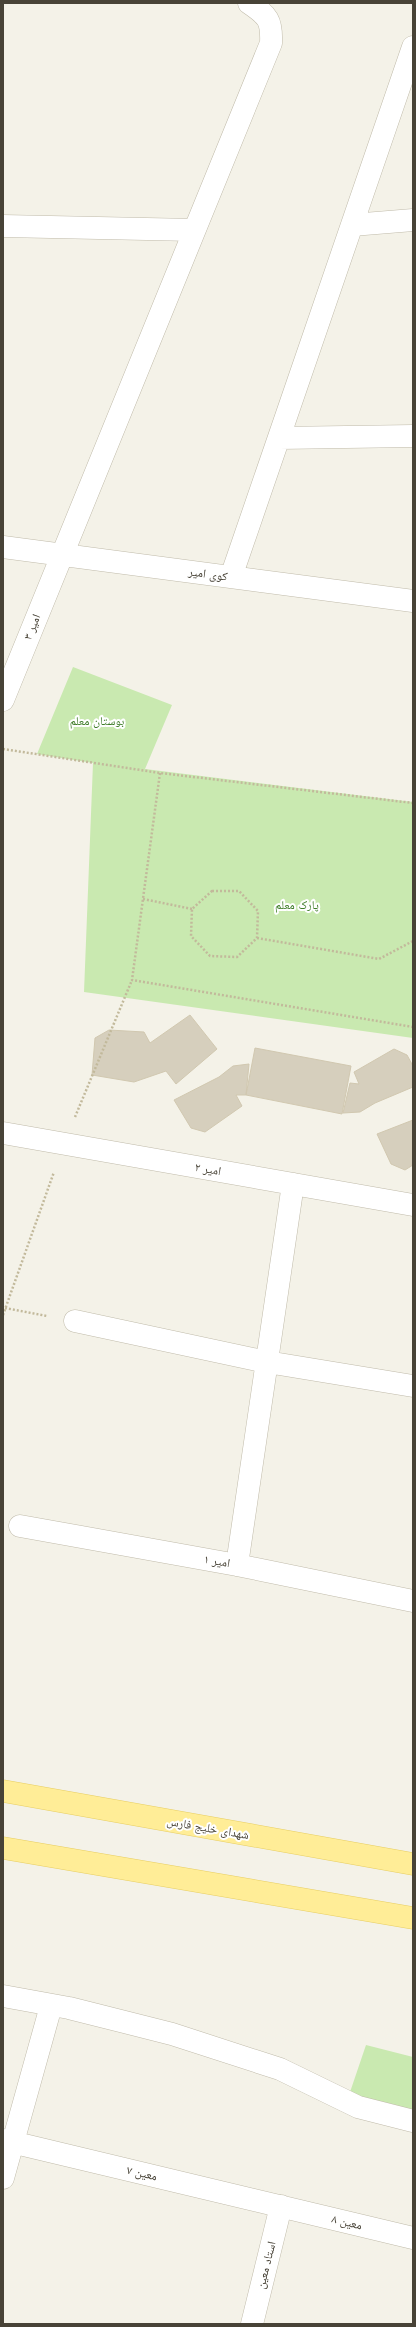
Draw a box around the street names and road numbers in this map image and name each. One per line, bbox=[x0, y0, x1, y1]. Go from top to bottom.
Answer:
street label: کوی امیر bbox=[186, 562, 229, 586]
street label: امیر ۳ bbox=[19, 611, 45, 643]
street label: امیر ۲ bbox=[193, 1158, 223, 1180]
street label: امیر ۱ bbox=[202, 1550, 232, 1572]
street label: شهدای خلیج فارس bbox=[165, 1812, 251, 1844]
street label: معین ۷ bbox=[125, 2161, 159, 2185]
street label: معین ۸ bbox=[330, 2210, 364, 2234]
street label: استاد معین bbox=[251, 2239, 281, 2291]

